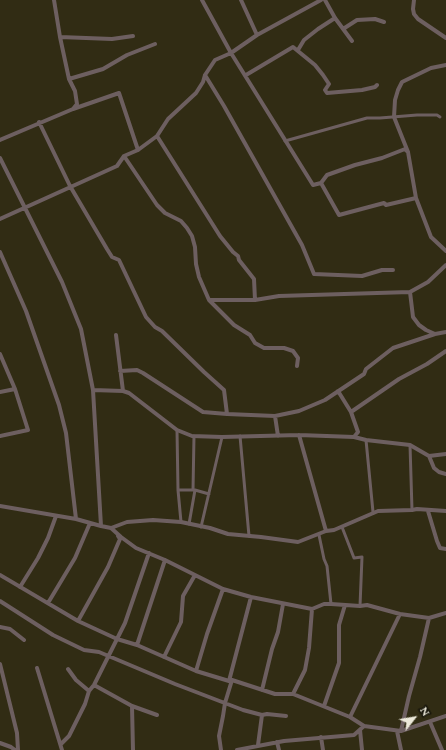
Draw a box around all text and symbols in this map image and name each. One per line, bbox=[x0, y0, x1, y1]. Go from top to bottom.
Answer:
north arrow bbox=[394, 698, 434, 738]
text: N bbox=[415, 703, 434, 720]

